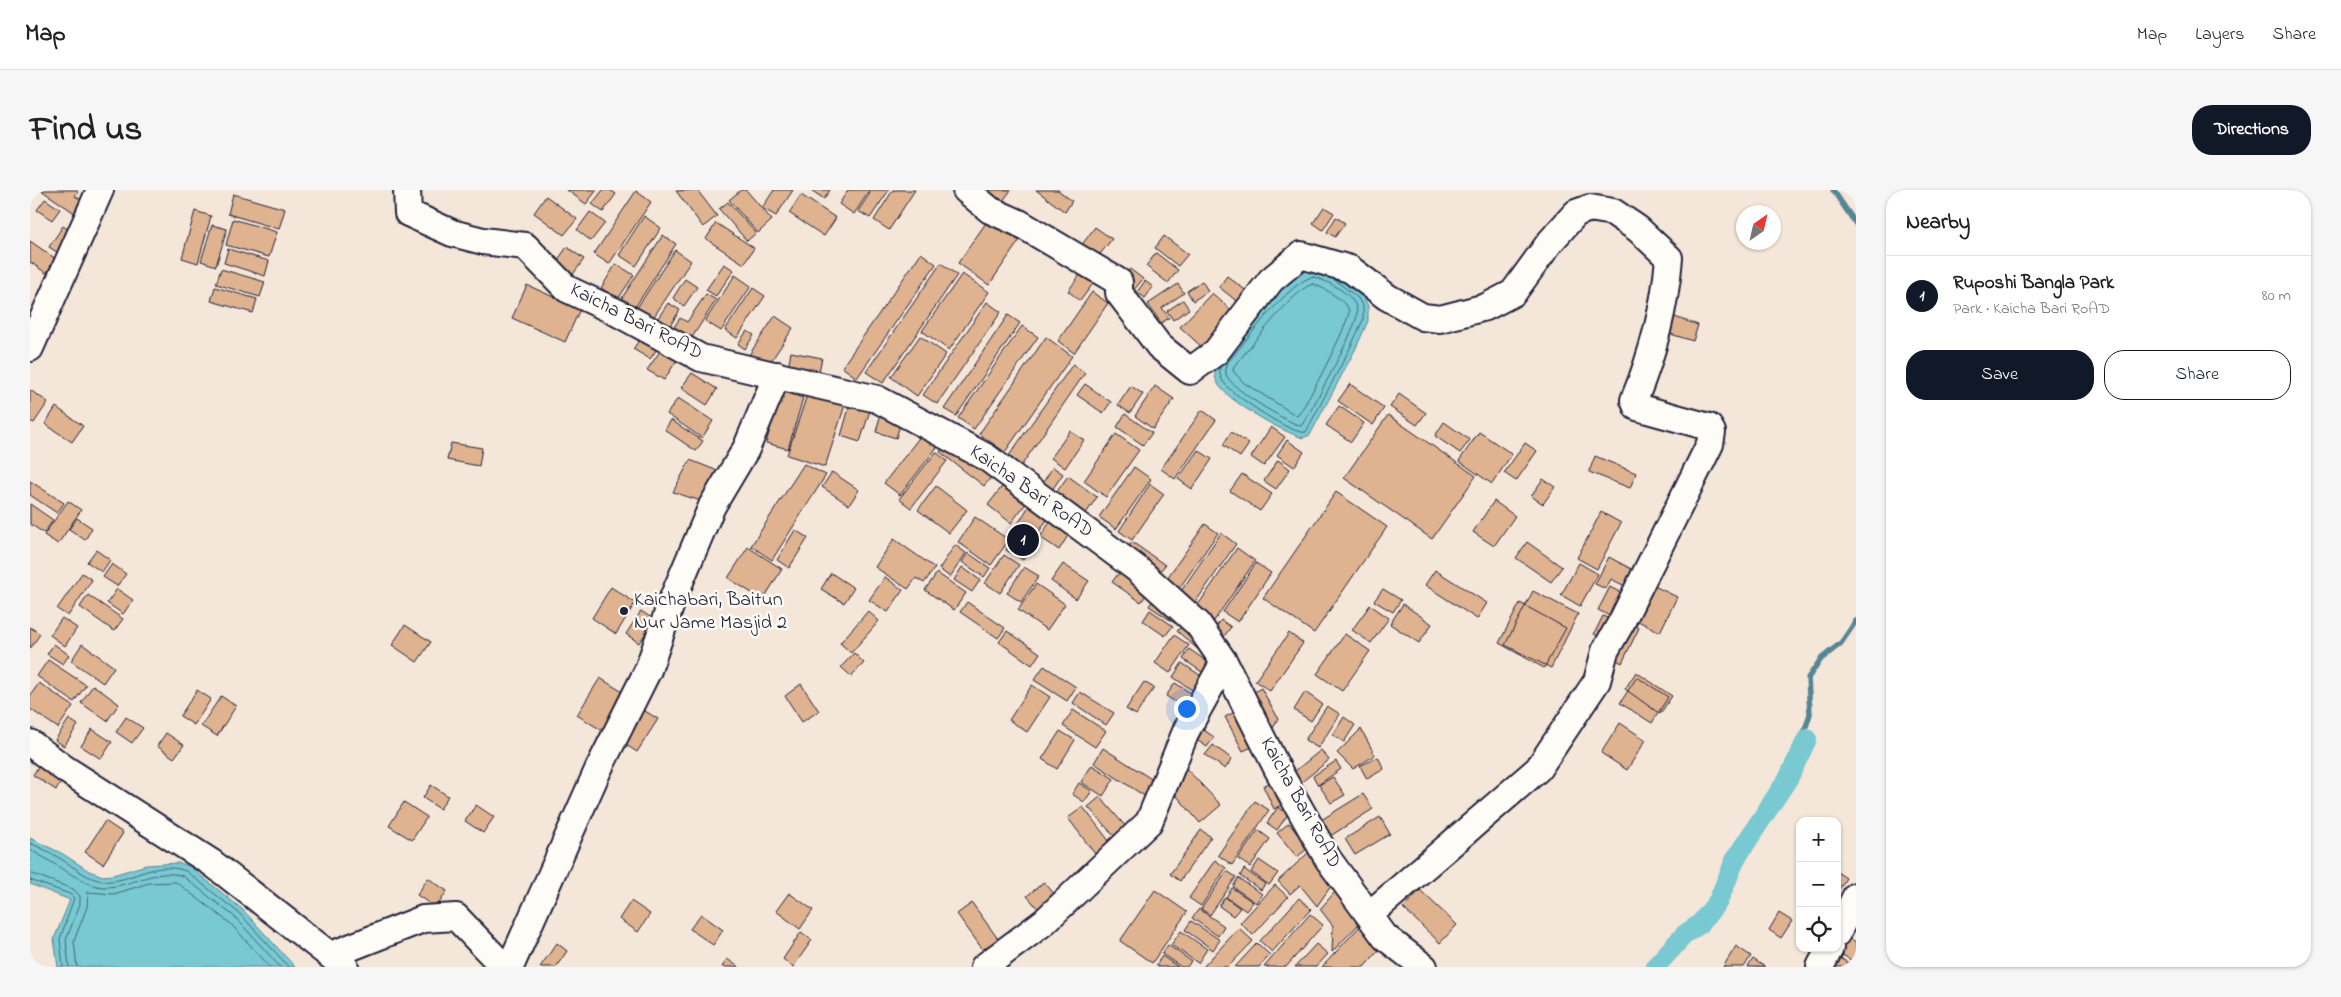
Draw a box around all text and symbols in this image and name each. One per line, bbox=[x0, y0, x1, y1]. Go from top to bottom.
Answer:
text: Map bbox=[25, 17, 66, 52]
text: Map bbox=[2137, 22, 2167, 48]
text: Layers bbox=[2195, 22, 2245, 48]
text: Share bbox=[2273, 22, 2316, 48]
text: Find us bbox=[30, 105, 142, 156]
button: Directions bbox=[2192, 105, 2311, 155]
north arrow bbox=[1736, 205, 1781, 250]
text: Nearby bbox=[1906, 208, 1970, 238]
text: Ruposhi Bangla Park bbox=[1953, 270, 2114, 297]
street label: Kaicha Bari RoAD bbox=[564, 276, 708, 368]
text: 1 bbox=[1919, 284, 1925, 308]
text: 80 m bbox=[2262, 284, 2291, 308]
text: Park · Kaicha Bari RoAD bbox=[1953, 297, 2110, 321]
button: Save bbox=[1906, 350, 2094, 400]
button: Share bbox=[2104, 350, 2291, 400]
street label: Kaicha Bari RoAD bbox=[963, 438, 1099, 546]
pin: 1 bbox=[1007, 521, 1039, 559]
place label: Kaichabari, Baitun Nur Jame Masjid 2 bbox=[634, 586, 787, 638]
marker: Kaichabari, Baitun Nur Jame Masjid 2 bbox=[618, 605, 630, 617]
your location bbox=[1174, 696, 1200, 722]
street label: Kaicha Bari RoAD bbox=[1252, 732, 1348, 874]
map controls bbox=[1796, 817, 1841, 952]
button: + bbox=[1796, 817, 1841, 862]
button: − bbox=[1796, 862, 1841, 907]
button: locate bbox=[1796, 907, 1841, 952]

